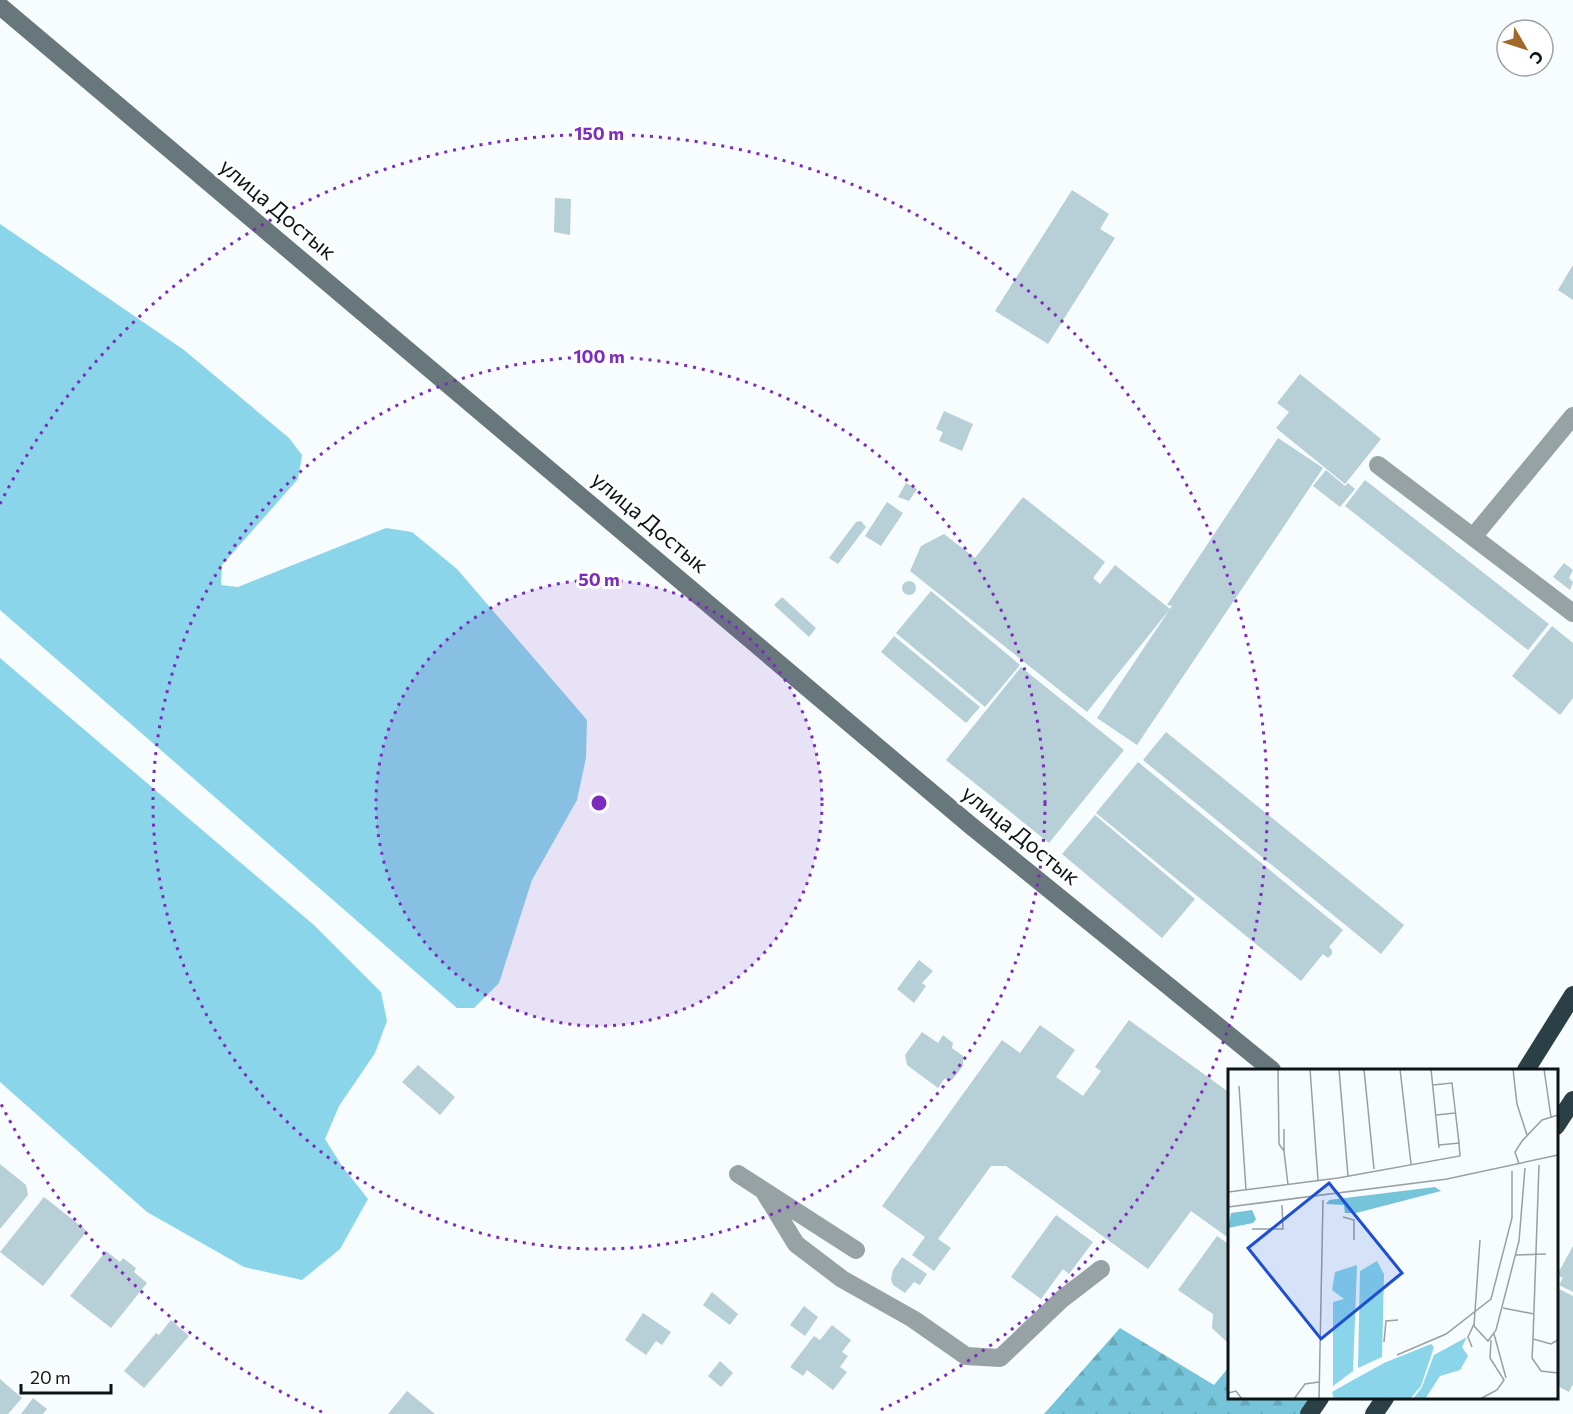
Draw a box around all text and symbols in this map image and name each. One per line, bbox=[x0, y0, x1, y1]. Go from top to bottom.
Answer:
north arrow bbox=[1495, 18, 1555, 78]
text: С bbox=[1526, 48, 1548, 68]
text: 150 m bbox=[574, 122, 624, 144]
street label: улица Достык bbox=[215, 152, 342, 265]
text: 100 m bbox=[573, 345, 625, 367]
street label: улица Достык bbox=[587, 465, 714, 578]
text: 50 m bbox=[578, 568, 620, 590]
street label: улица Достык bbox=[957, 779, 1086, 890]
centre of rings bbox=[589, 793, 609, 813]
inset map bbox=[1228, 1069, 1558, 1399]
scale bar bbox=[21, 1357, 111, 1395]
text: 20 m bbox=[30, 1366, 71, 1388]

